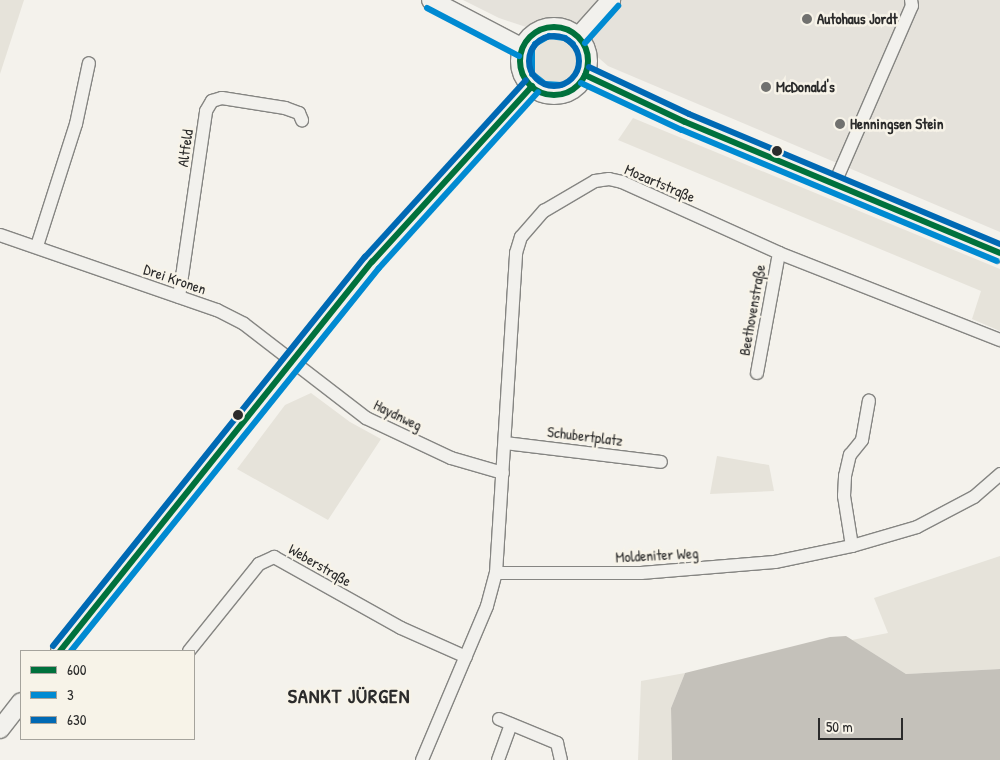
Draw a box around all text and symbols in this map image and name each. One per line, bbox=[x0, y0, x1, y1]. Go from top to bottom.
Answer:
place label: Autohaus Jordt bbox=[817, 10, 897, 28]
marker: Autohaus Jordt bbox=[801, 13, 813, 25]
place label: McDonald's bbox=[776, 78, 835, 96]
marker: McDonald's bbox=[760, 81, 772, 93]
place label: Henningsen Stein bbox=[850, 115, 943, 133]
marker: Henningsen Stein bbox=[834, 118, 846, 130]
street label: Altfeld bbox=[173, 128, 197, 168]
unlabelled marker bbox=[772, 146, 782, 156]
street label: Mozartstraße bbox=[622, 160, 698, 206]
street label: Drei Kronen bbox=[141, 260, 209, 298]
street label: Beethovenstraße bbox=[735, 263, 769, 357]
street label: Haydnweg bbox=[371, 396, 425, 434]
unlabelled marker bbox=[233, 410, 243, 420]
street label: Schubertplatz bbox=[546, 422, 624, 450]
street label: Weberstraße bbox=[285, 540, 355, 590]
street label: Moldeniter Weg bbox=[615, 544, 699, 566]
legend bbox=[20, 650, 195, 740]
text: 600 bbox=[67, 659, 86, 680]
district label: SANKT JÜRGEN bbox=[286, 683, 412, 707]
text: 3 bbox=[67, 684, 74, 705]
scale bar bbox=[820, 708, 905, 740]
text: 630 bbox=[67, 709, 86, 730]
text: 50 m bbox=[826, 716, 853, 737]

